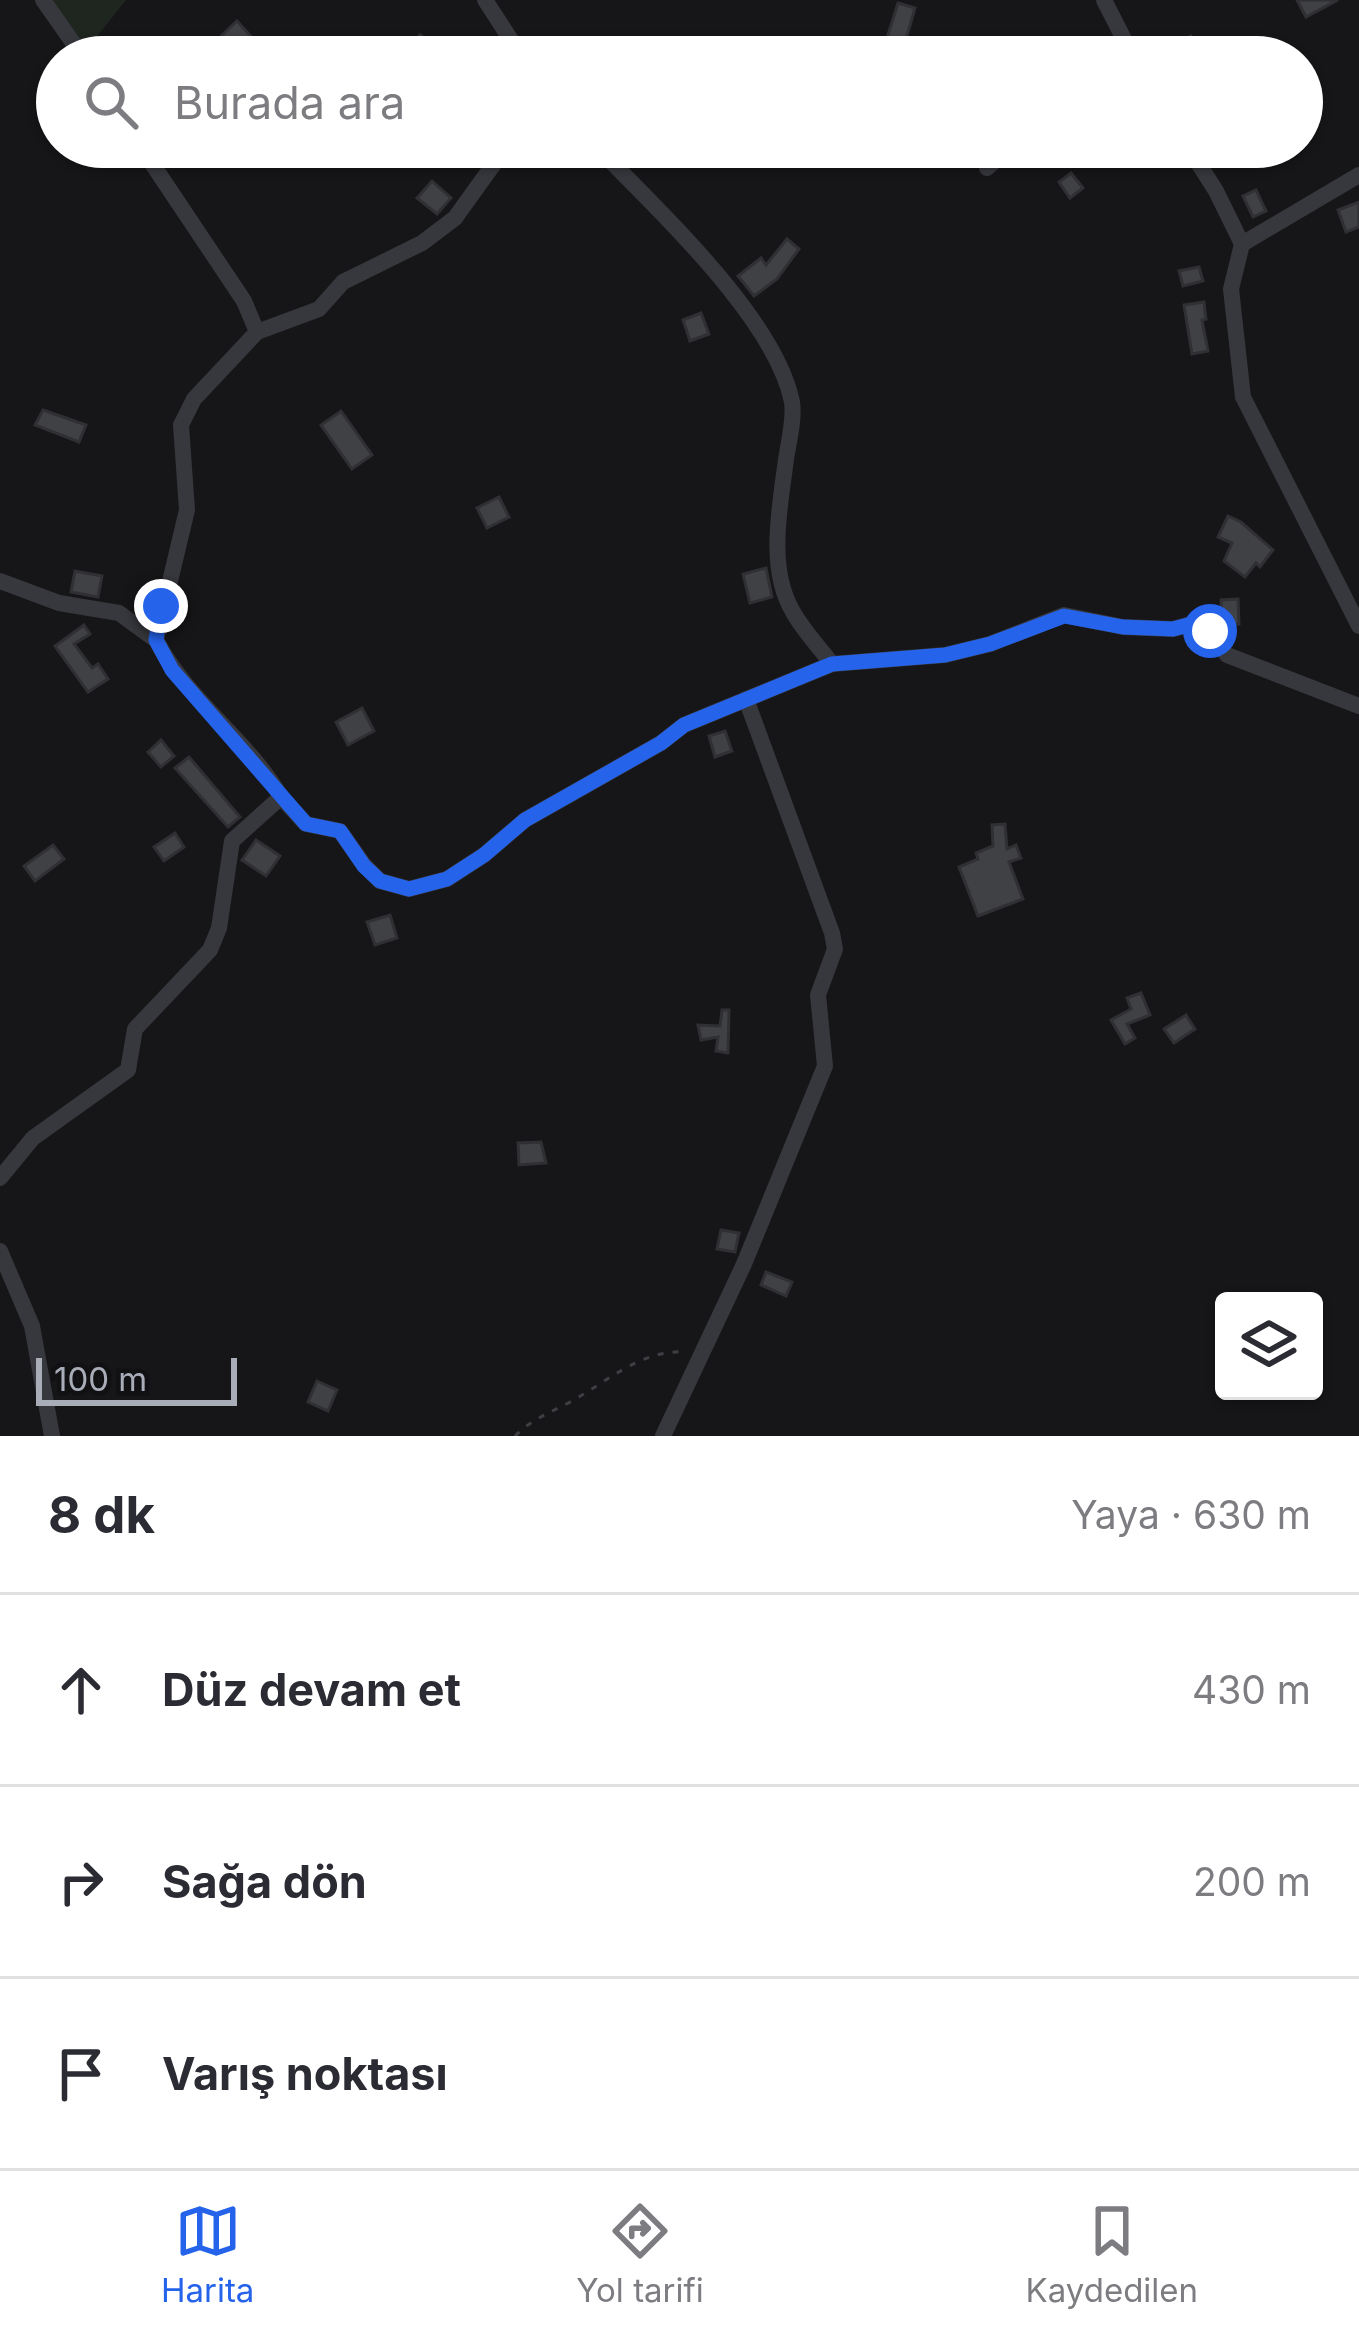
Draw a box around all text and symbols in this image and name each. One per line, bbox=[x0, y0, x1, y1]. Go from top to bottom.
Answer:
search box bbox=[36, 36, 1323, 168]
icon: search bbox=[78, 69, 144, 135]
text: Burada ara bbox=[174, 75, 405, 130]
route end bbox=[134, 579, 188, 633]
route start bbox=[1183, 604, 1237, 658]
map controls bbox=[1215, 1292, 1323, 1400]
button: layers bbox=[1215, 1292, 1323, 1400]
scale bar bbox=[36, 1352, 237, 1405]
text: 100 m bbox=[54, 1359, 147, 1399]
text: 8 dk bbox=[48, 1484, 155, 1545]
text: Yaya · 630 m bbox=[1071, 1491, 1311, 1538]
icon: ahead bbox=[48, 1657, 114, 1723]
text: Düz devam et bbox=[162, 1662, 461, 1717]
text: 430 m bbox=[1192, 1666, 1311, 1713]
icon: right bbox=[48, 1849, 114, 1915]
text: Sağa dön bbox=[162, 1854, 367, 1909]
text: 200 m bbox=[1193, 1858, 1311, 1905]
icon: arrive bbox=[48, 2041, 114, 2107]
text: Varış noktası bbox=[162, 2046, 448, 2101]
tab: Harita bbox=[161, 2198, 254, 2310]
tab: Yol tarifi bbox=[576, 2198, 704, 2310]
tab: Kaydedilen bbox=[1026, 2198, 1198, 2310]

